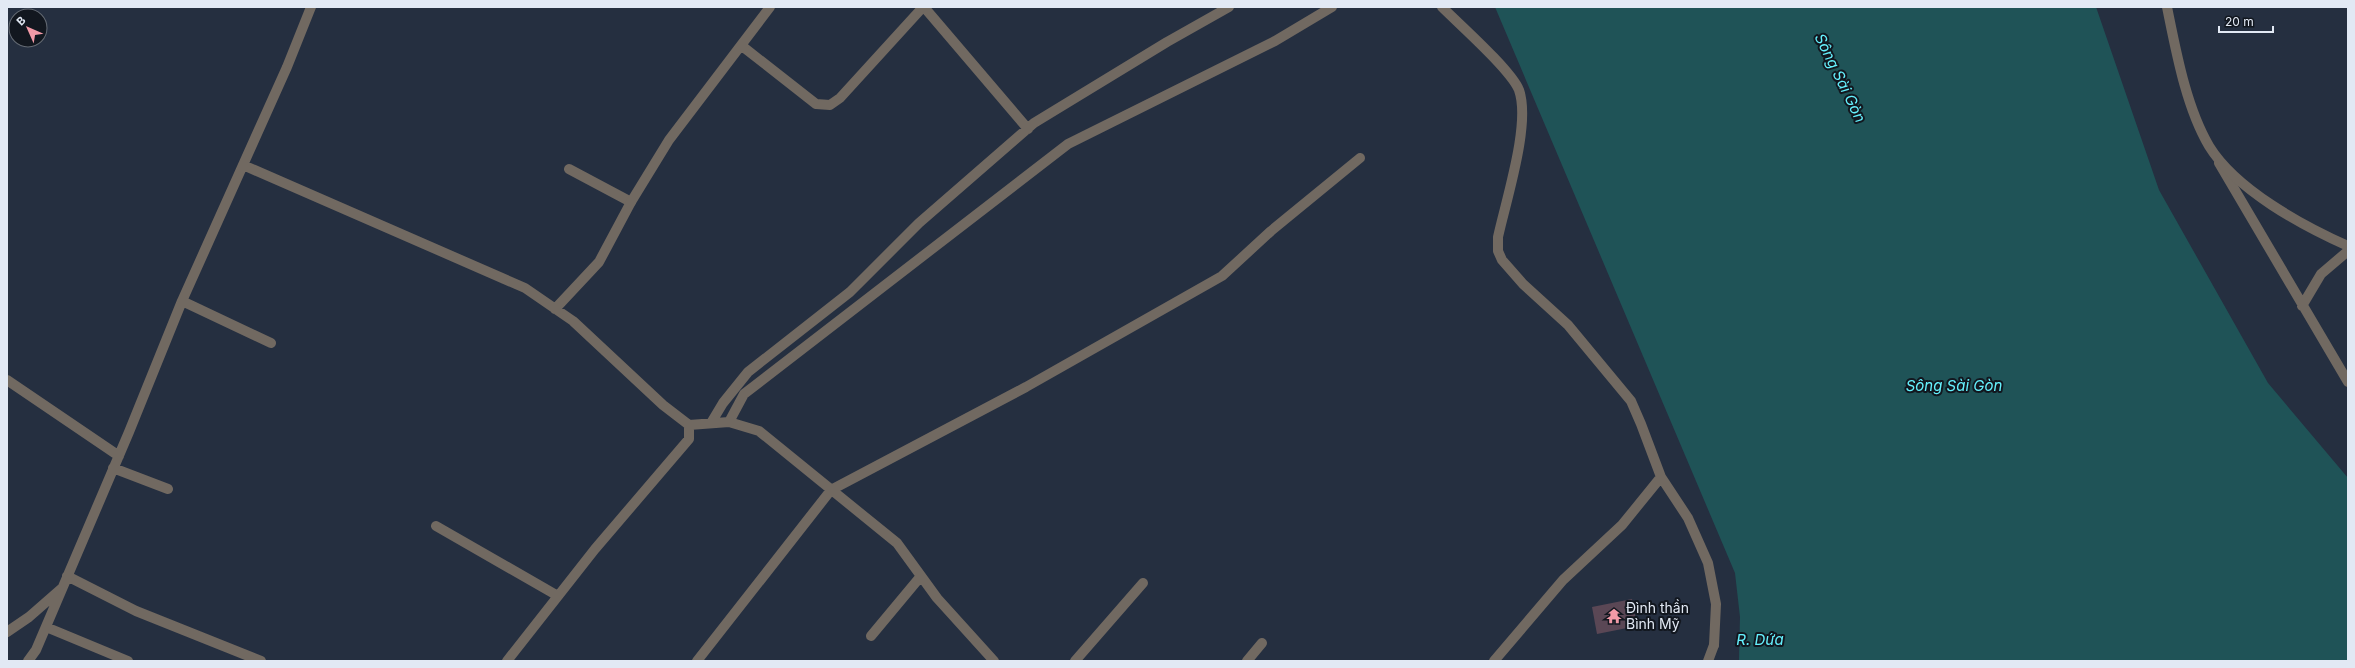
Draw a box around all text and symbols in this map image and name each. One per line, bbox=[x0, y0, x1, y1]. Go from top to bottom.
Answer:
north arrow bbox=[8, 8, 48, 48]
scale bar bbox=[2219, 8, 2273, 34]
text: B bbox=[13, 13, 28, 28]
text: 20 m bbox=[2225, 14, 2254, 29]
water label: Sông Sài Gòn bbox=[1811, 30, 1870, 125]
water label: Sông Sài Gòn bbox=[1906, 376, 2002, 395]
place label: Đình thần Bình Mỹ bbox=[1626, 599, 1689, 632]
temple icon: Đình thần Bình Mỹ bbox=[1605, 607, 1623, 625]
water label: R. Dứa bbox=[1736, 630, 1784, 649]

